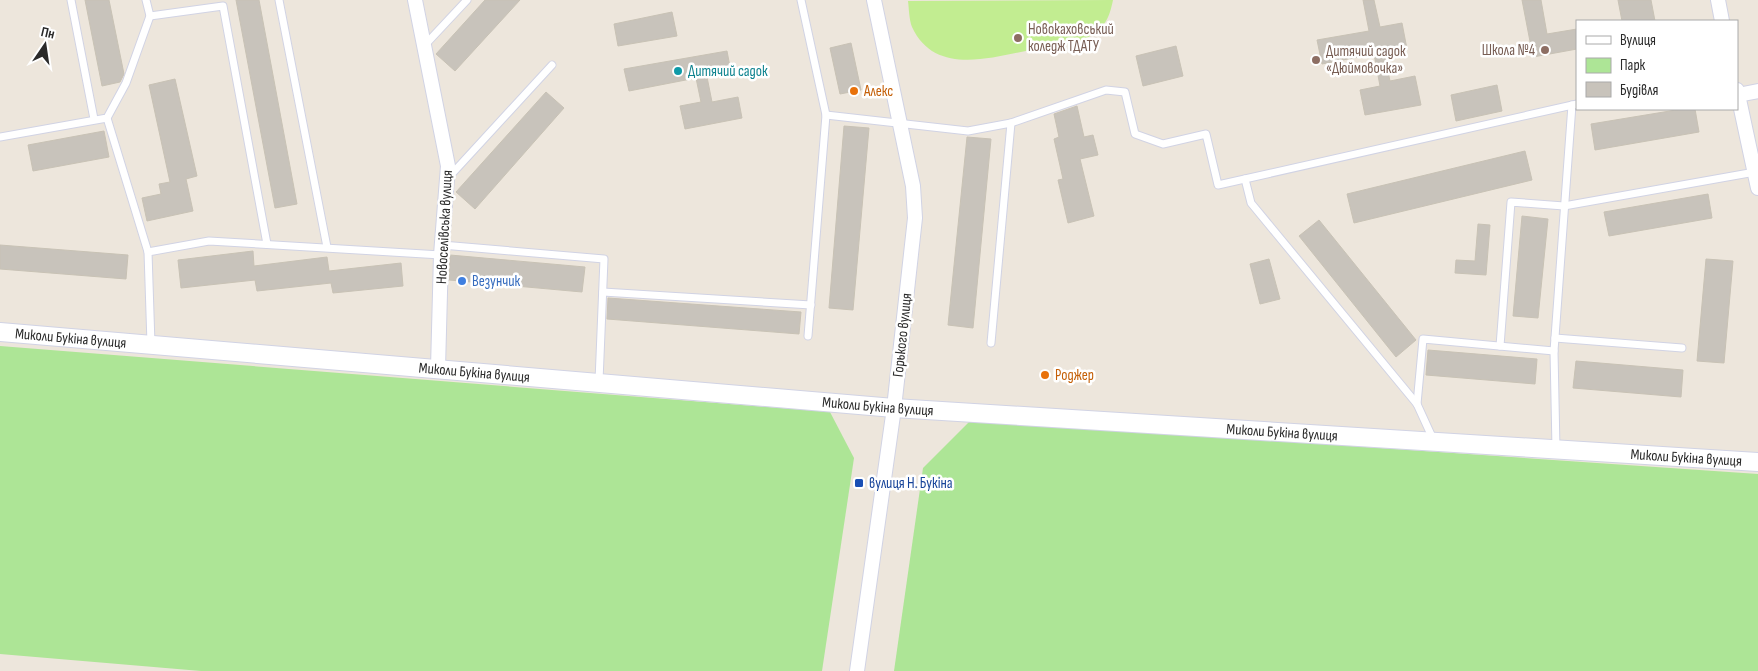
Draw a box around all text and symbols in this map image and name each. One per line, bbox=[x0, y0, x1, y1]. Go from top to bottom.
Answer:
north arrow bbox=[20, 20, 70, 70]
place label: Новокаховський коледж ТДАТУ bbox=[1028, 20, 1114, 56]
legend bbox=[1576, 20, 1738, 110]
text: Пн bbox=[39, 23, 56, 43]
text: Вулиця bbox=[1620, 31, 1656, 50]
marker: Новокаховський коледж ТДАТУ bbox=[1012, 32, 1024, 44]
place label: Школа №4 bbox=[1482, 41, 1535, 60]
place label: Дитячий садок «Дюймовочка» bbox=[1326, 42, 1406, 78]
marker: Школа №4 bbox=[1539, 44, 1551, 56]
marker: Дитячий садок «Дюймовочка» bbox=[1310, 54, 1322, 66]
text: Парк bbox=[1620, 56, 1646, 75]
place label: Дитячий садок bbox=[688, 62, 768, 81]
marker: Дитячий садок bbox=[672, 65, 684, 77]
text: Будівля bbox=[1620, 81, 1659, 100]
place label: Алекс bbox=[863, 82, 893, 101]
marker: Алекс bbox=[848, 85, 860, 97]
street label: Новоселівська вулиця bbox=[432, 170, 457, 284]
place label: Везунчик bbox=[472, 272, 520, 291]
marker: Везунчик bbox=[456, 275, 468, 287]
street label: Горького вулиця bbox=[889, 292, 916, 378]
street label: Миколи Букіна вулиця bbox=[14, 324, 127, 353]
street label: Миколи Букіна вулиця bbox=[418, 359, 531, 387]
place label: Роджер bbox=[1055, 366, 1094, 385]
marker: Роджер bbox=[1039, 369, 1051, 381]
street label: Миколи Букіна вулиця bbox=[821, 393, 934, 420]
street label: Миколи Букіна вулиця bbox=[1226, 420, 1338, 446]
street label: Миколи Букіна вулиця bbox=[1630, 445, 1743, 471]
place label: вулиця Н. Букіна bbox=[869, 474, 953, 493]
marker: вулиця Н. Букіна bbox=[853, 477, 865, 489]

